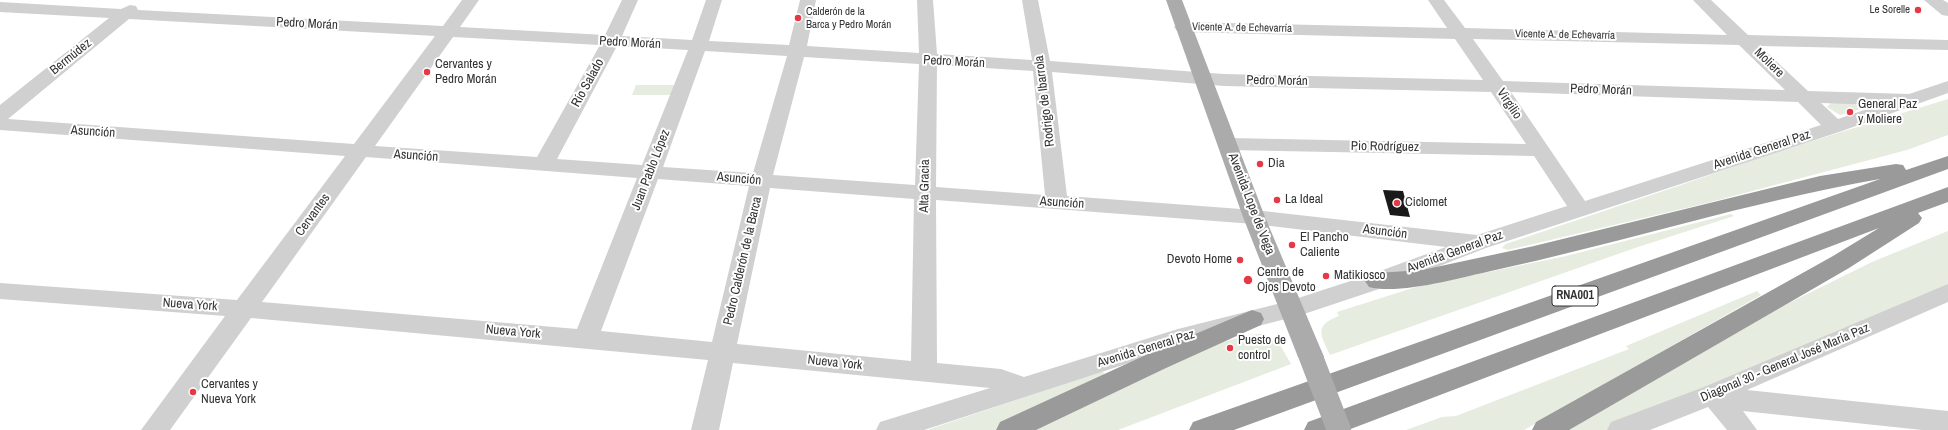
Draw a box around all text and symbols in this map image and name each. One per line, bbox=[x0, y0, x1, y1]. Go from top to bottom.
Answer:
place label: Le Sorelle bbox=[1869, 3, 1910, 17]
place label: Calderón de la Barca y Pedro Morán bbox=[806, 5, 891, 31]
marker: Le Sorelle bbox=[1913, 5, 1923, 15]
marker: Calderón de la Barca y Pedro Morán bbox=[793, 13, 803, 23]
street label: Pedro Morán bbox=[276, 15, 338, 33]
street label: Vicente A. de Echevarría bbox=[1192, 21, 1292, 35]
street label: Vicente A. de Echevarría bbox=[1515, 28, 1615, 42]
street label: Pedro Morán bbox=[599, 34, 661, 52]
street label: Bermúdez bbox=[47, 36, 95, 78]
street label: Moliere bbox=[1751, 45, 1787, 81]
street label: Pedro Morán bbox=[923, 53, 985, 71]
street label: Rodrigo de Ibarrola bbox=[1032, 54, 1058, 148]
street label: Río Salado bbox=[568, 56, 608, 110]
place label: Cervantes y Pedro Morán bbox=[435, 57, 497, 88]
marker: Cervantes y Pedro Morán bbox=[422, 67, 432, 77]
street label: Pedro Morán bbox=[1246, 73, 1308, 89]
street label: Pedro Morán bbox=[1570, 81, 1632, 99]
street label: Virgilio bbox=[1493, 86, 1525, 122]
place label: General Paz y Moliere bbox=[1858, 97, 1917, 128]
marker: General Paz y Moliere bbox=[1845, 107, 1855, 117]
street label: Asunción bbox=[70, 123, 116, 141]
street label: Juan Pablo López bbox=[628, 127, 674, 213]
street label: Avenida General Paz bbox=[1711, 127, 1813, 173]
street label: Pio Rodríguez bbox=[1351, 139, 1419, 155]
street label: Asunción bbox=[393, 147, 439, 165]
street label: Avenida Lope de Vega bbox=[1224, 151, 1278, 257]
place label: Dia bbox=[1268, 156, 1285, 172]
street label: Alta Gracia bbox=[917, 159, 933, 213]
marker: Dia bbox=[1255, 159, 1265, 169]
street label: Asunción bbox=[716, 169, 762, 189]
street label: Cervantes bbox=[292, 191, 334, 239]
place label: La Ideal bbox=[1285, 192, 1323, 208]
street label: Asunción bbox=[1039, 194, 1085, 212]
street label: Pedro Calderón de la Barca bbox=[721, 195, 765, 327]
marker: La Ideal bbox=[1272, 195, 1282, 205]
place label: Ciclomet bbox=[1405, 195, 1447, 211]
marker: Ciclomet bbox=[1392, 198, 1402, 208]
street label: Asunción bbox=[1362, 222, 1408, 242]
street label: Avenida General Paz bbox=[1405, 227, 1505, 277]
place label: El Pancho Caliente bbox=[1300, 230, 1349, 261]
marker: El Pancho Caliente bbox=[1287, 240, 1297, 250]
place label: Devoto Home bbox=[1167, 252, 1232, 268]
marker: Devoto Home bbox=[1235, 255, 1245, 265]
place label: Centro de Ojos Devoto bbox=[1257, 265, 1316, 296]
place label: Matikiosco bbox=[1334, 268, 1386, 284]
marker: Matikiosco bbox=[1321, 271, 1331, 281]
marker: Centro de Ojos Devoto bbox=[1242, 274, 1254, 286]
road number: RNA001 bbox=[1552, 286, 1598, 306]
street label: Nueva York bbox=[162, 295, 218, 315]
street label: Diagonal 30 - General José María Paz bbox=[1698, 320, 1872, 406]
street label: Nueva York bbox=[485, 322, 541, 342]
street label: Avenida General Paz bbox=[1095, 327, 1197, 371]
place label: Puesto de control bbox=[1238, 333, 1286, 364]
marker: Puesto de control bbox=[1225, 343, 1235, 353]
street label: Nueva York bbox=[807, 352, 863, 374]
place label: Cervantes y Nueva York bbox=[201, 377, 258, 408]
marker: Cervantes y Nueva York bbox=[188, 387, 198, 397]

